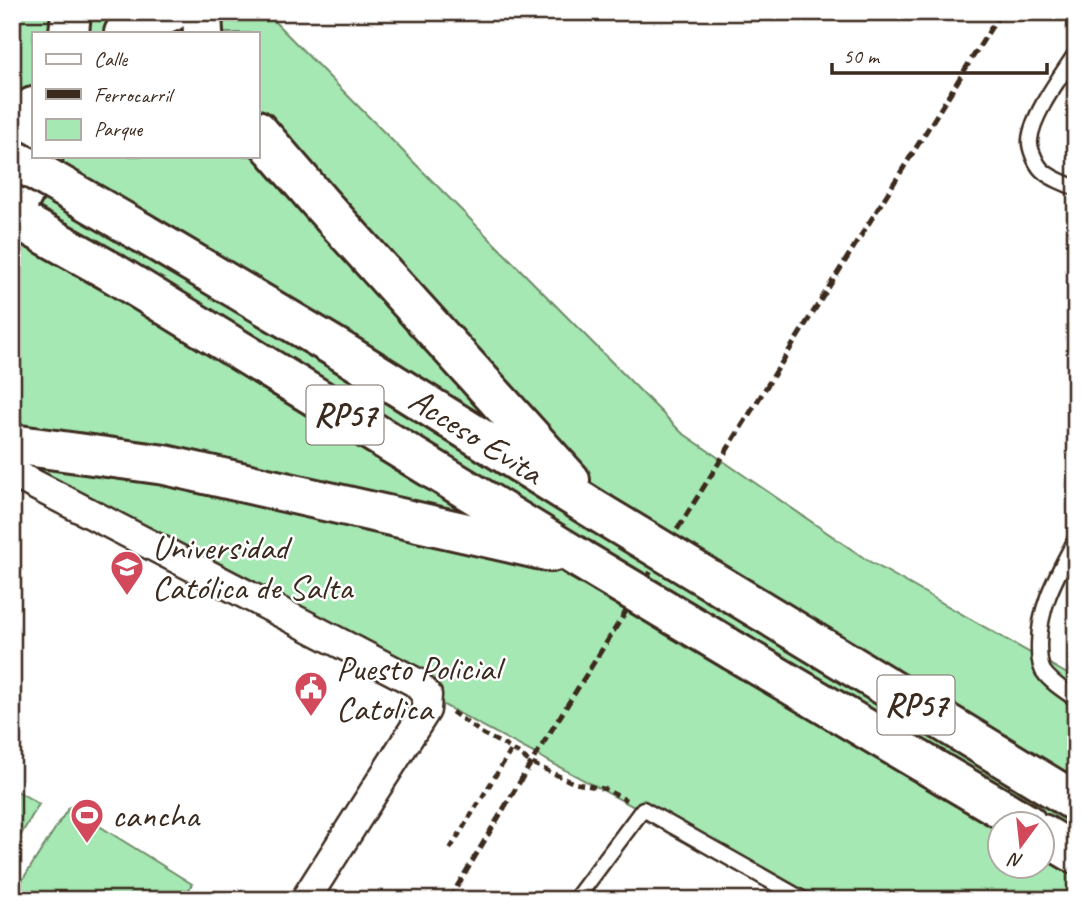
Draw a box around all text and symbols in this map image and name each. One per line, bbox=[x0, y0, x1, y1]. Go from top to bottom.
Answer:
legend bbox=[32, 32, 259, 158]
scale bar bbox=[832, 32, 1048, 76]
text: 50 m bbox=[843, 43, 881, 69]
text: Calle bbox=[94, 46, 128, 72]
text: Ferrocarril bbox=[94, 82, 175, 108]
text: Parque bbox=[94, 116, 143, 142]
street label: Acceso Evita bbox=[401, 377, 554, 496]
road number: RP57 bbox=[306, 386, 384, 444]
place label: Universidad Católica de Salta bbox=[152, 525, 354, 610]
school or university icon: Universidad Católica de Salta bbox=[108, 548, 146, 597]
place label: Puesto Policial Catolica bbox=[336, 646, 506, 731]
public building icon: Puesto Policial Catolica bbox=[292, 669, 330, 718]
road number: RP57 bbox=[878, 676, 954, 734]
place label: cancha bbox=[112, 793, 201, 838]
sports icon: cancha bbox=[68, 796, 106, 845]
north arrow bbox=[986, 810, 1056, 880]
text: N bbox=[1005, 847, 1026, 874]

